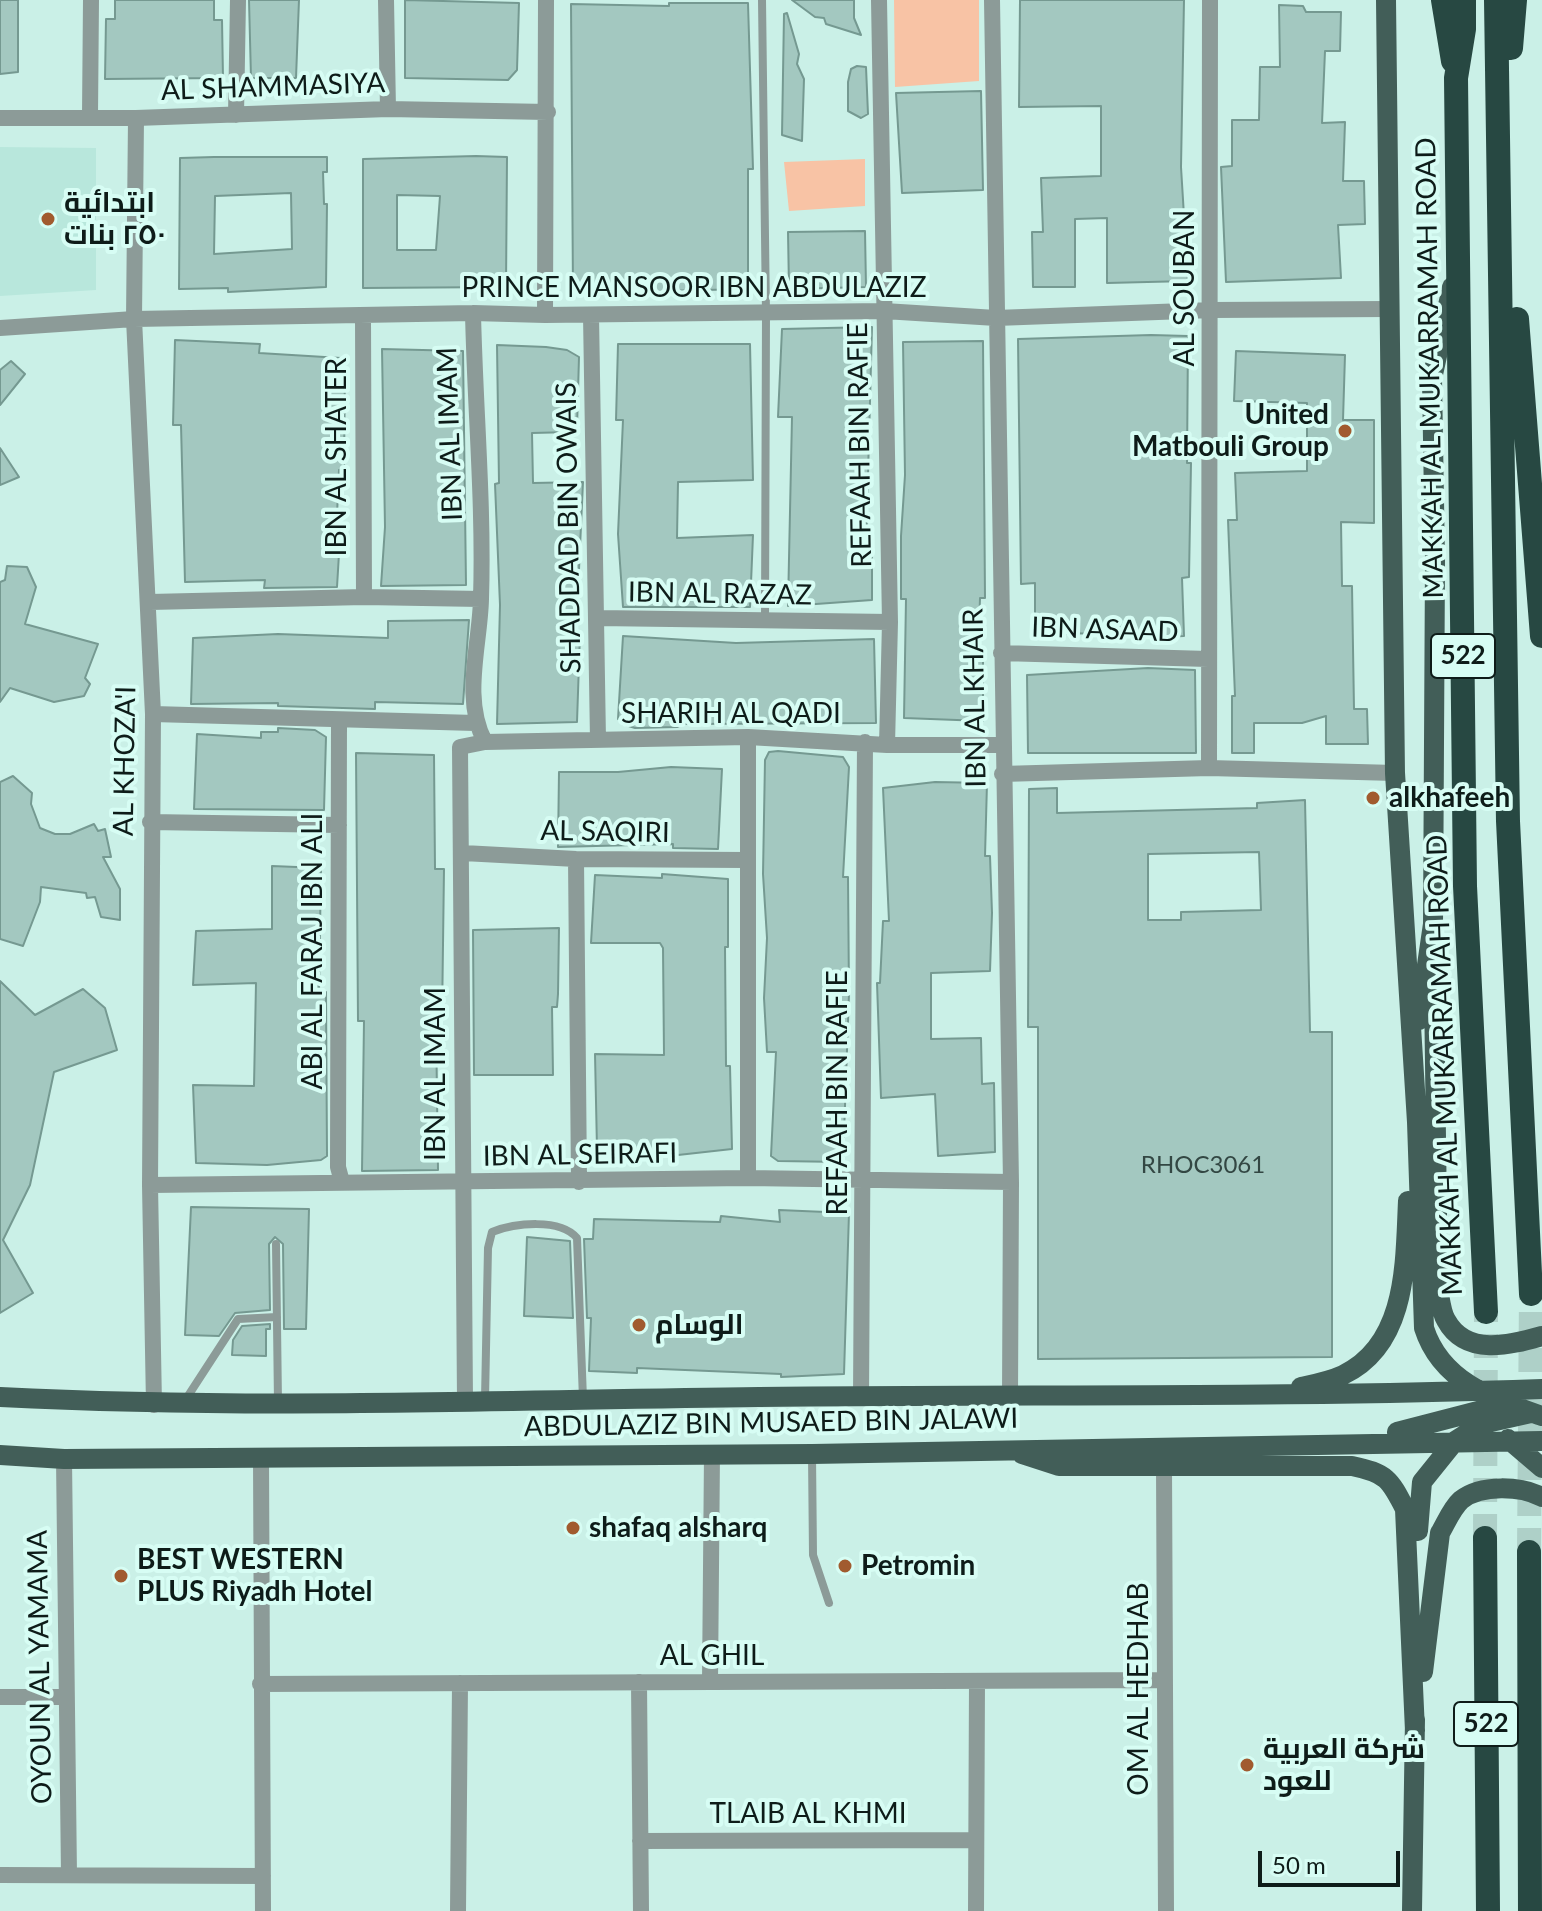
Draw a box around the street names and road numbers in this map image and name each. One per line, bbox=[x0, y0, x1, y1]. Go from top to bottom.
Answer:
street label: AL SHAMMASIYA bbox=[160, 66, 386, 108]
street label: MAKKAH AL MUKARRAMAH ROAD bbox=[1409, 137, 1451, 599]
street label: AL SOUBAN bbox=[1168, 210, 1202, 366]
street label: PRINCE MANSOOR IBN ABDULAZIZ bbox=[462, 271, 926, 305]
street label: REFAAH BIN RAFIE bbox=[841, 322, 879, 568]
street label: IBN AL IMAM bbox=[430, 347, 470, 521]
street label: IBN AL SHATER bbox=[320, 358, 354, 556]
street label: SHADDAD BIN OWAIS bbox=[550, 382, 588, 674]
street label: IBN AL RAZAZ bbox=[628, 576, 812, 612]
street label: IBN AL KHAIR bbox=[957, 608, 993, 788]
street label: IBN ASAAD bbox=[1031, 611, 1179, 649]
road number: 522 bbox=[1431, 634, 1495, 678]
street label: AL KHOZA'I bbox=[107, 686, 143, 836]
street label: SHARIH AL QADI bbox=[621, 697, 841, 731]
street label: ABI AL FARAJ IBN ALI bbox=[296, 813, 330, 1089]
street label: AL SAQIRI bbox=[540, 814, 670, 850]
street label: MAKKAH AL MUKARRAMAH ROAD bbox=[1420, 834, 1470, 1296]
street label: REFAAH BIN RAFIE bbox=[821, 970, 855, 1216]
street label: IBN AL IMAM bbox=[419, 987, 453, 1161]
street label: IBN AL SEIRAFI bbox=[483, 1137, 677, 1173]
street label: ABDULAZIZ BIN MUSAED BIN JALAWI bbox=[524, 1402, 1018, 1444]
street label: OYOUN AL YAMAMA bbox=[21, 1530, 59, 1804]
street label: OM AL HEDHAB bbox=[1122, 1582, 1156, 1796]
street label: AL GHIL bbox=[660, 1639, 764, 1673]
road number: 522 bbox=[1454, 1702, 1518, 1746]
street label: TLAIB AL KHMI bbox=[709, 1797, 907, 1831]

